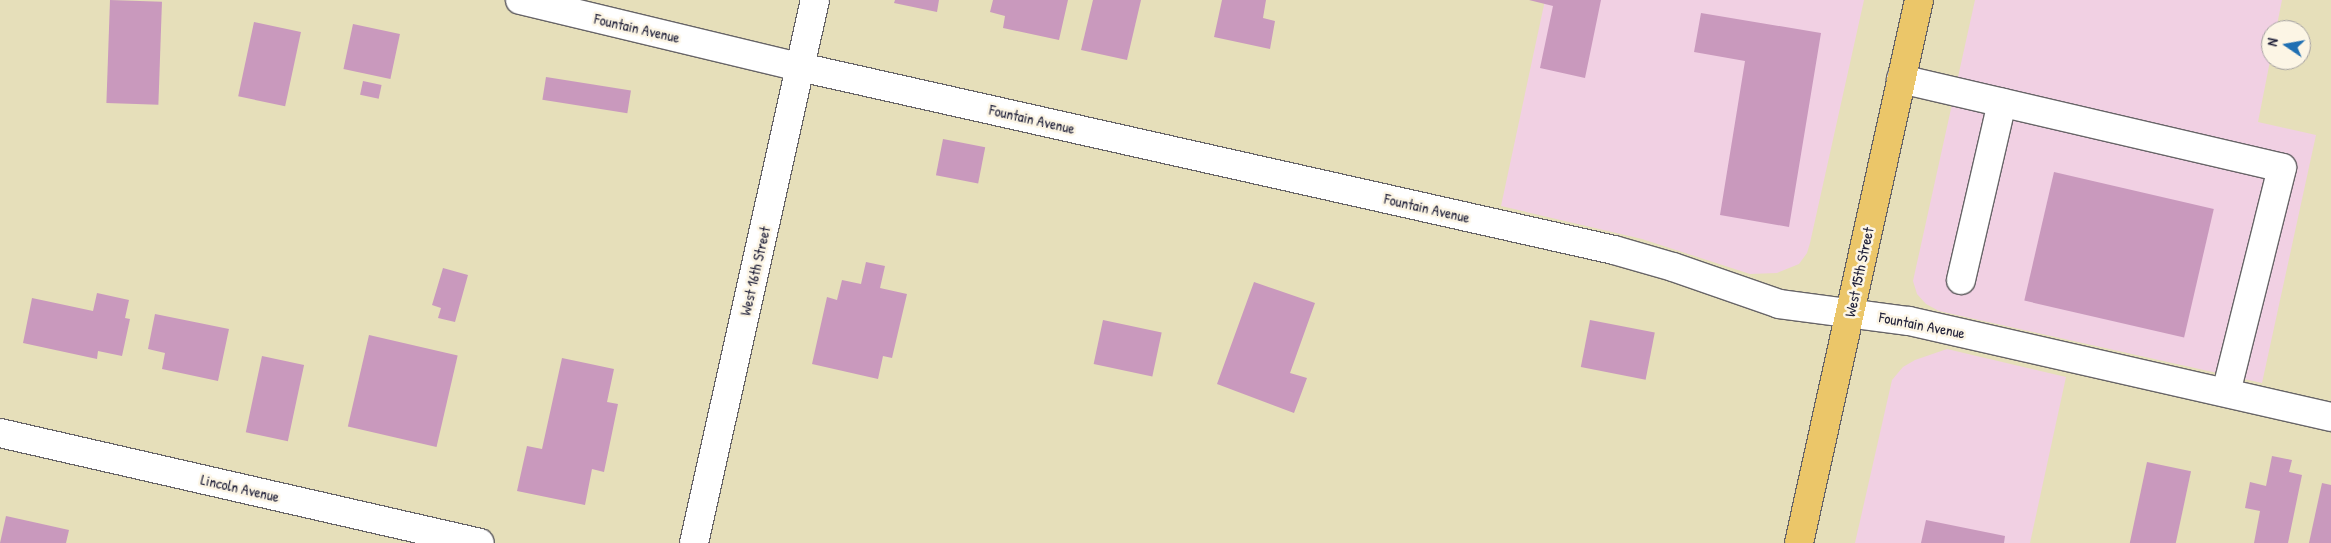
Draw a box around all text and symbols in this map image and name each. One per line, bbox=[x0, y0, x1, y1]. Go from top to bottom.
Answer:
street label: Fountain Avenue bbox=[593, 9, 681, 47]
north arrow bbox=[2261, 20, 2311, 70]
text: N bbox=[2262, 36, 2282, 48]
street label: Fountain Avenue bbox=[988, 100, 1076, 138]
street label: Fountain Avenue bbox=[1383, 189, 1471, 227]
street label: West 16th Street bbox=[736, 225, 774, 317]
street label: West 15th Street bbox=[1841, 226, 1877, 318]
street label: Fountain Avenue bbox=[1878, 308, 1966, 342]
street label: Lincoln Avenue bbox=[199, 470, 281, 506]

